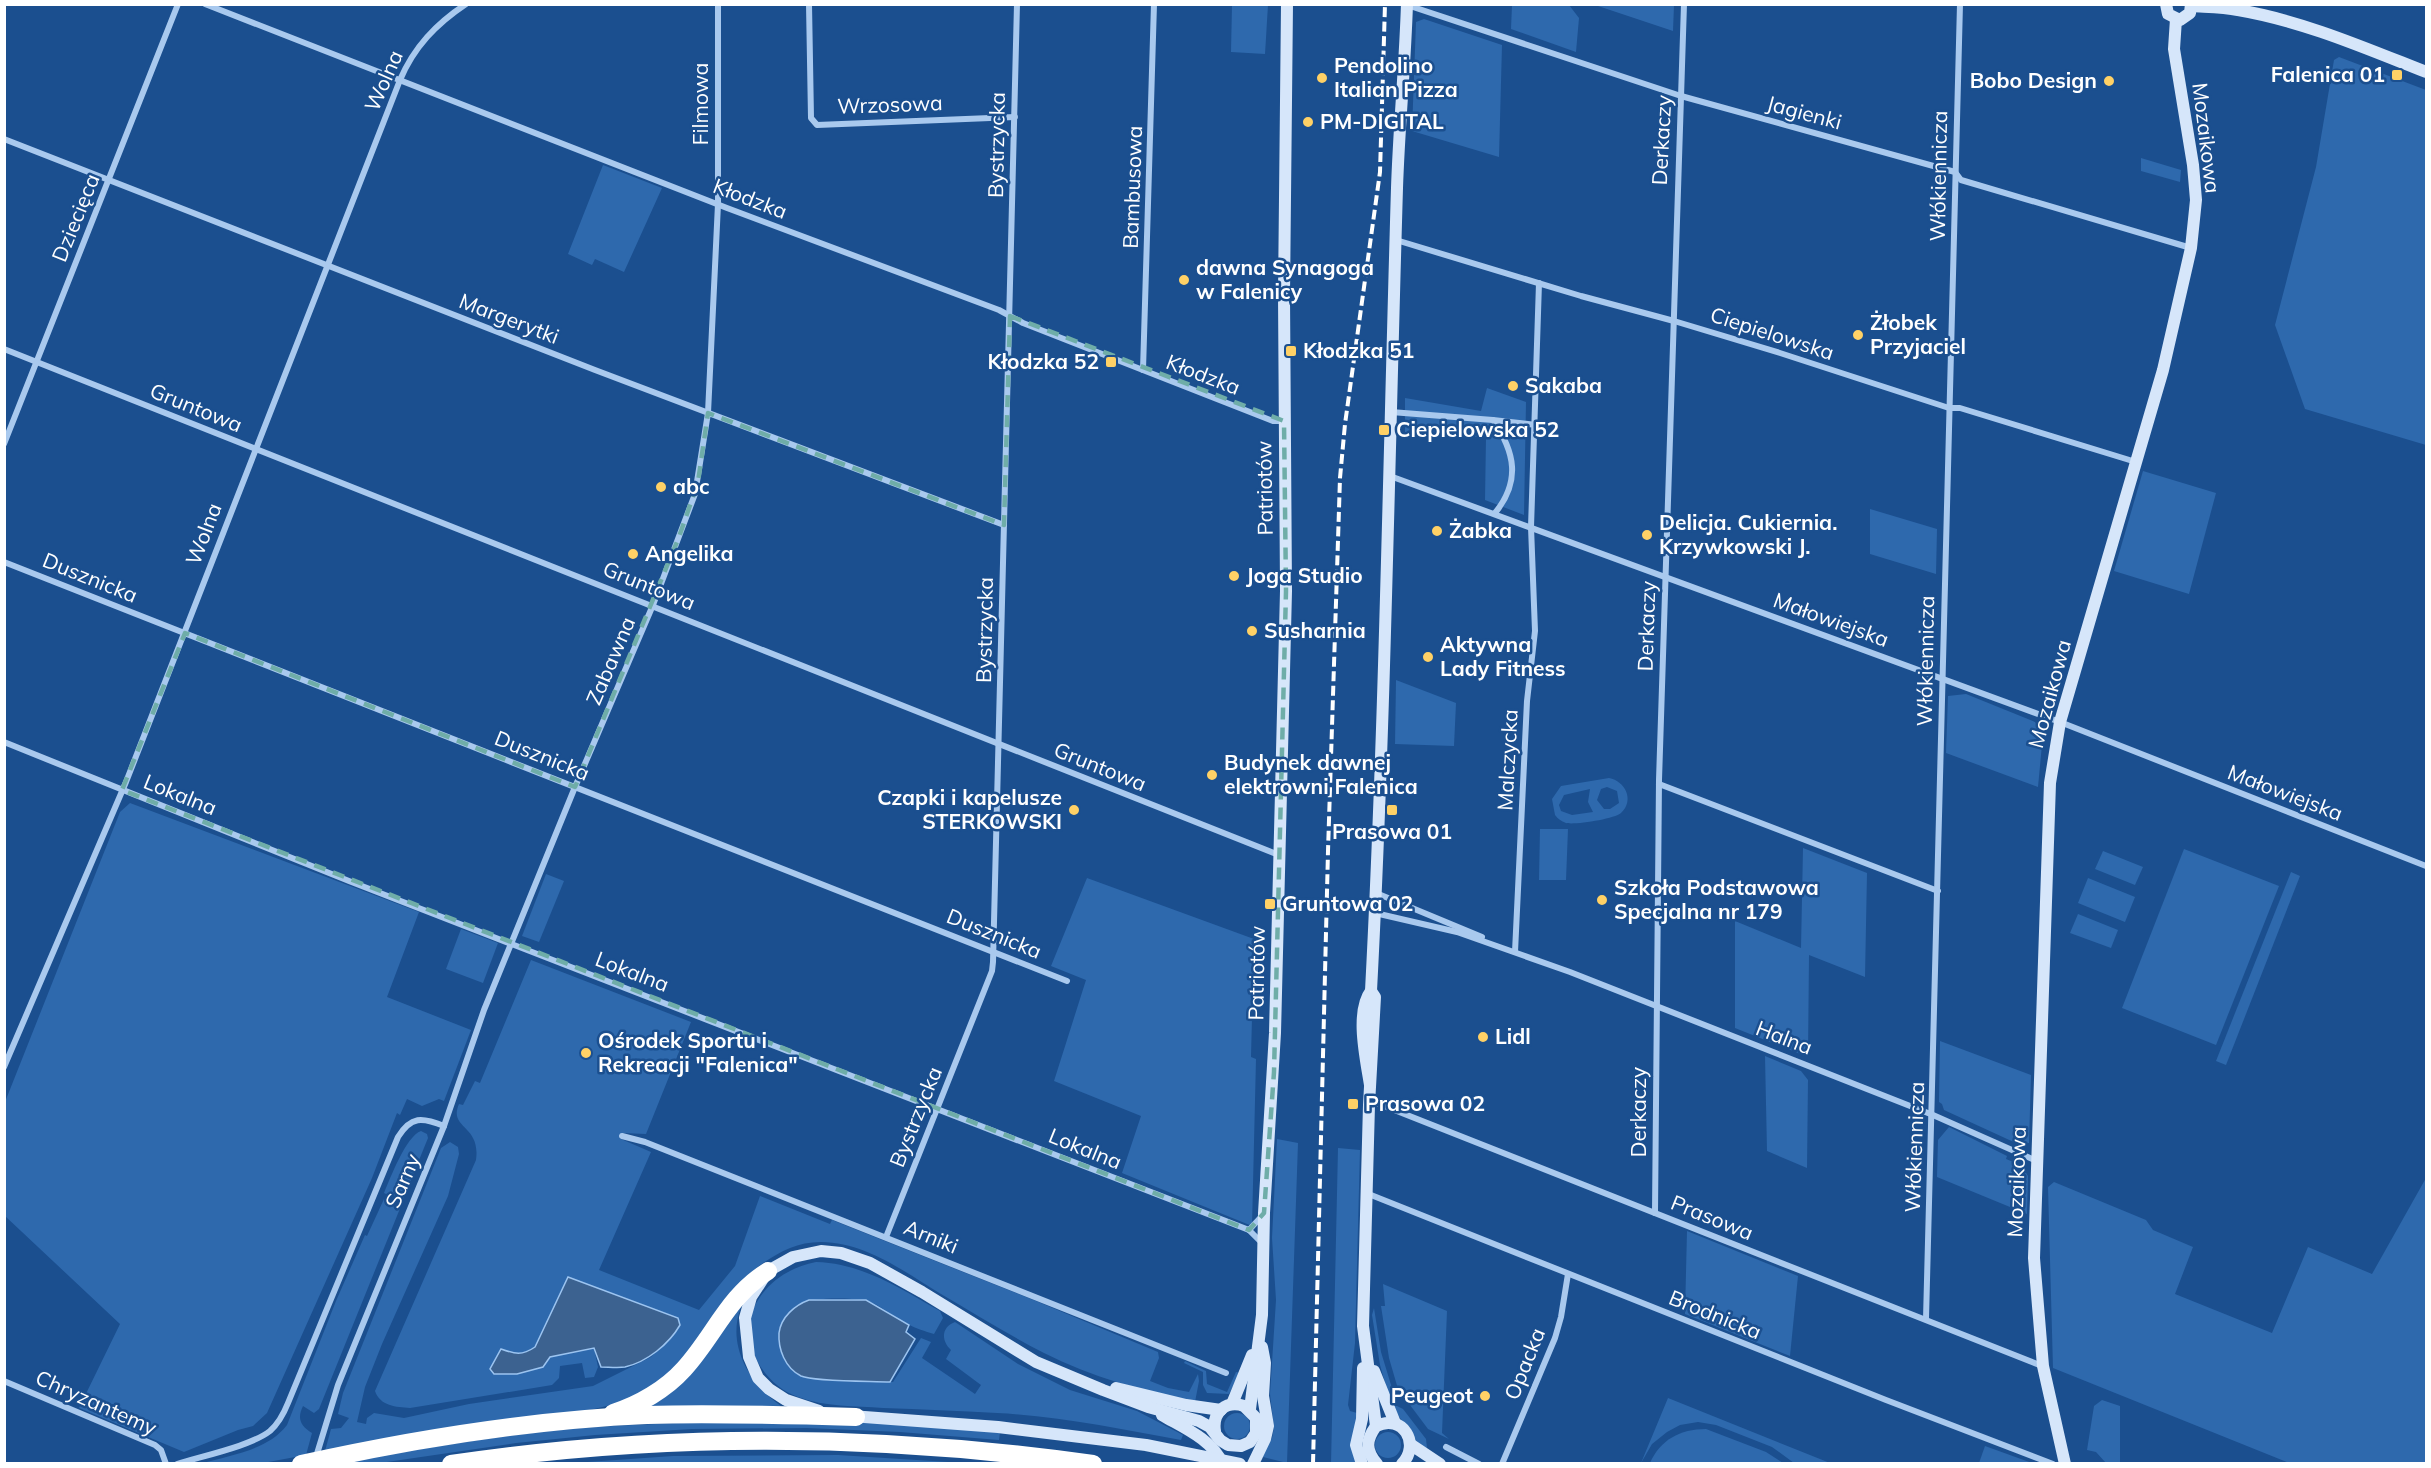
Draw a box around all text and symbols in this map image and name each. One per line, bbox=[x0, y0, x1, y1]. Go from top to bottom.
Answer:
street label: Wolna bbox=[358, 46, 408, 115]
place label: Pendolino Italian Pizza bbox=[1334, 52, 1458, 102]
place label: Falenica 01 bbox=[2271, 61, 2385, 87]
street label: Filmowa bbox=[687, 63, 713, 145]
place label: Bobo Design bbox=[1970, 67, 2097, 93]
marker: Falenica 01 bbox=[2390, 68, 2404, 82]
marker: Pendolino Italian Pizza bbox=[1315, 71, 1329, 85]
marker: Bobo Design bbox=[2102, 74, 2116, 88]
street label: Mozaikowa bbox=[2187, 81, 2227, 195]
street label: Wrzosowa bbox=[837, 89, 943, 119]
street label: Jagienki bbox=[1764, 90, 1845, 135]
street label: Bystrzycka bbox=[982, 92, 1010, 198]
street label: Derkaczy bbox=[1646, 94, 1676, 186]
place label: PM-DIGITAL bbox=[1320, 108, 1444, 134]
street label: Włókiennicza bbox=[1924, 110, 1952, 242]
marker: PM-DIGITAL bbox=[1301, 115, 1315, 129]
street label: Bambusowa bbox=[1117, 125, 1147, 249]
street label: Dziecięca bbox=[46, 170, 104, 265]
street label: Kłodzka bbox=[710, 172, 791, 224]
place label: dawna Synagoga w Falenicy bbox=[1196, 254, 1374, 304]
marker: dawna Synagoga w Falenicy bbox=[1177, 273, 1191, 287]
street label: Margerytki bbox=[456, 287, 563, 349]
street label: Ciepielowska bbox=[1707, 301, 1837, 365]
place label: Żłobek Przyjaciel bbox=[1870, 309, 1966, 359]
marker: Żłobek Przyjaciel bbox=[1851, 328, 1865, 342]
place label: Kłodzka 51 bbox=[1303, 337, 1414, 363]
marker: Kłodzka 51 bbox=[1284, 344, 1298, 358]
place label: Kłodzka 52 bbox=[988, 348, 1099, 374]
street label: Kłodzka bbox=[1163, 348, 1244, 400]
marker: Kłodzka 52 bbox=[1104, 355, 1118, 369]
place label: Sakaba bbox=[1525, 372, 1602, 398]
street label: Gruntowa bbox=[146, 377, 246, 437]
marker: Sakaba bbox=[1506, 379, 1520, 393]
place label: Ciepielowska 52 bbox=[1396, 416, 1559, 442]
marker: Ciepielowska 52 bbox=[1377, 423, 1391, 437]
street label: Patriotów bbox=[1250, 440, 1278, 536]
place label: abc bbox=[673, 473, 710, 499]
marker: abc bbox=[654, 480, 668, 494]
street label: Wolna bbox=[179, 499, 227, 568]
place label: Delicja. Cukiernia. Krzywkowski J. bbox=[1659, 509, 1837, 559]
place label: Żabka bbox=[1449, 517, 1512, 543]
marker: Żabka bbox=[1430, 524, 1444, 538]
marker: Delicja. Cukiernia. Krzywkowski J. bbox=[1640, 528, 1654, 542]
place label: Angelika bbox=[645, 540, 733, 566]
street label: Dusznicka bbox=[39, 546, 142, 608]
marker: Angelika bbox=[626, 547, 640, 561]
street label: Gruntowa bbox=[599, 555, 699, 615]
place label: Joga Studio bbox=[1246, 562, 1363, 588]
marker: Joga Studio bbox=[1227, 569, 1241, 583]
street label: Bystrzycka bbox=[970, 577, 998, 683]
street label: Derkaczy bbox=[1631, 580, 1661, 672]
street label: Małowiejska bbox=[1770, 586, 1893, 652]
street label: Włókiennicza bbox=[1911, 595, 1939, 727]
street label: Zabawna bbox=[580, 613, 640, 709]
place label: Susharnia bbox=[1264, 617, 1366, 643]
marker: Susharnia bbox=[1245, 624, 1259, 638]
place label: Aktywna Lady Fitness bbox=[1440, 631, 1566, 681]
street label: Mozaikowa bbox=[2022, 637, 2076, 751]
marker: Aktywna Lady Fitness bbox=[1421, 650, 1435, 664]
street label: Malczycka bbox=[1491, 709, 1523, 811]
street label: Dusznicka bbox=[491, 724, 594, 786]
street label: Gruntowa bbox=[1050, 736, 1150, 796]
place label: Budynek dawnej elektrowni Falenica bbox=[1224, 749, 1418, 799]
street label: Małowiejska bbox=[2224, 758, 2346, 826]
street label: Lokalna bbox=[140, 768, 221, 820]
marker: Budynek dawnej elektrowni Falenica bbox=[1205, 768, 1219, 782]
place label: Czapki i kapelusze STERKOWSKI bbox=[877, 784, 1062, 834]
marker: Czapki i kapelusze STERKOWSKI bbox=[1067, 803, 1081, 817]
marker: Prasowa 01 bbox=[1385, 803, 1399, 817]
place label: Prasowa 01 bbox=[1332, 818, 1452, 844]
place label: Szkoła Podstawowa Specjalna nr 179 bbox=[1614, 874, 1819, 924]
place label: Gruntowa 02 bbox=[1282, 890, 1413, 916]
marker: Szkoła Podstawowa Specjalna nr 179 bbox=[1595, 893, 1609, 907]
marker: Gruntowa 02 bbox=[1263, 897, 1277, 911]
street label: Dusznicka bbox=[943, 902, 1046, 964]
street label: Patriotów bbox=[1242, 925, 1270, 1021]
street label: Lokalna bbox=[592, 945, 673, 997]
street label: Halna bbox=[1752, 1014, 1816, 1060]
place label: Lidl bbox=[1495, 1023, 1531, 1049]
place label: Ośrodek Sportu i Rekreacji "Falenica" bbox=[598, 1027, 798, 1077]
marker: Lidl bbox=[1476, 1030, 1490, 1044]
marker: Ośrodek Sportu i Rekreacji "Falenica" bbox=[579, 1046, 593, 1060]
street label: Bystrzycka bbox=[883, 1063, 947, 1171]
street label: Derkaczy bbox=[1625, 1067, 1651, 1157]
street label: Włókiennicza bbox=[1899, 1081, 1929, 1213]
place label: Prasowa 02 bbox=[1365, 1090, 1485, 1116]
marker: Prasowa 02 bbox=[1346, 1097, 1360, 1111]
street label: Lokalna bbox=[1045, 1122, 1126, 1174]
street label: Mozaikowa bbox=[2001, 1126, 2031, 1238]
street label: Sarny bbox=[379, 1149, 425, 1212]
street label: Prasowa bbox=[1667, 1189, 1757, 1245]
street label: Arniki bbox=[900, 1213, 962, 1259]
street label: Brodnicka bbox=[1665, 1284, 1765, 1344]
street label: Opacka bbox=[1498, 1324, 1550, 1403]
street label: Chryzantemy bbox=[32, 1364, 161, 1440]
place label: Peugeot bbox=[1391, 1382, 1473, 1408]
marker: Peugeot bbox=[1478, 1389, 1492, 1403]

